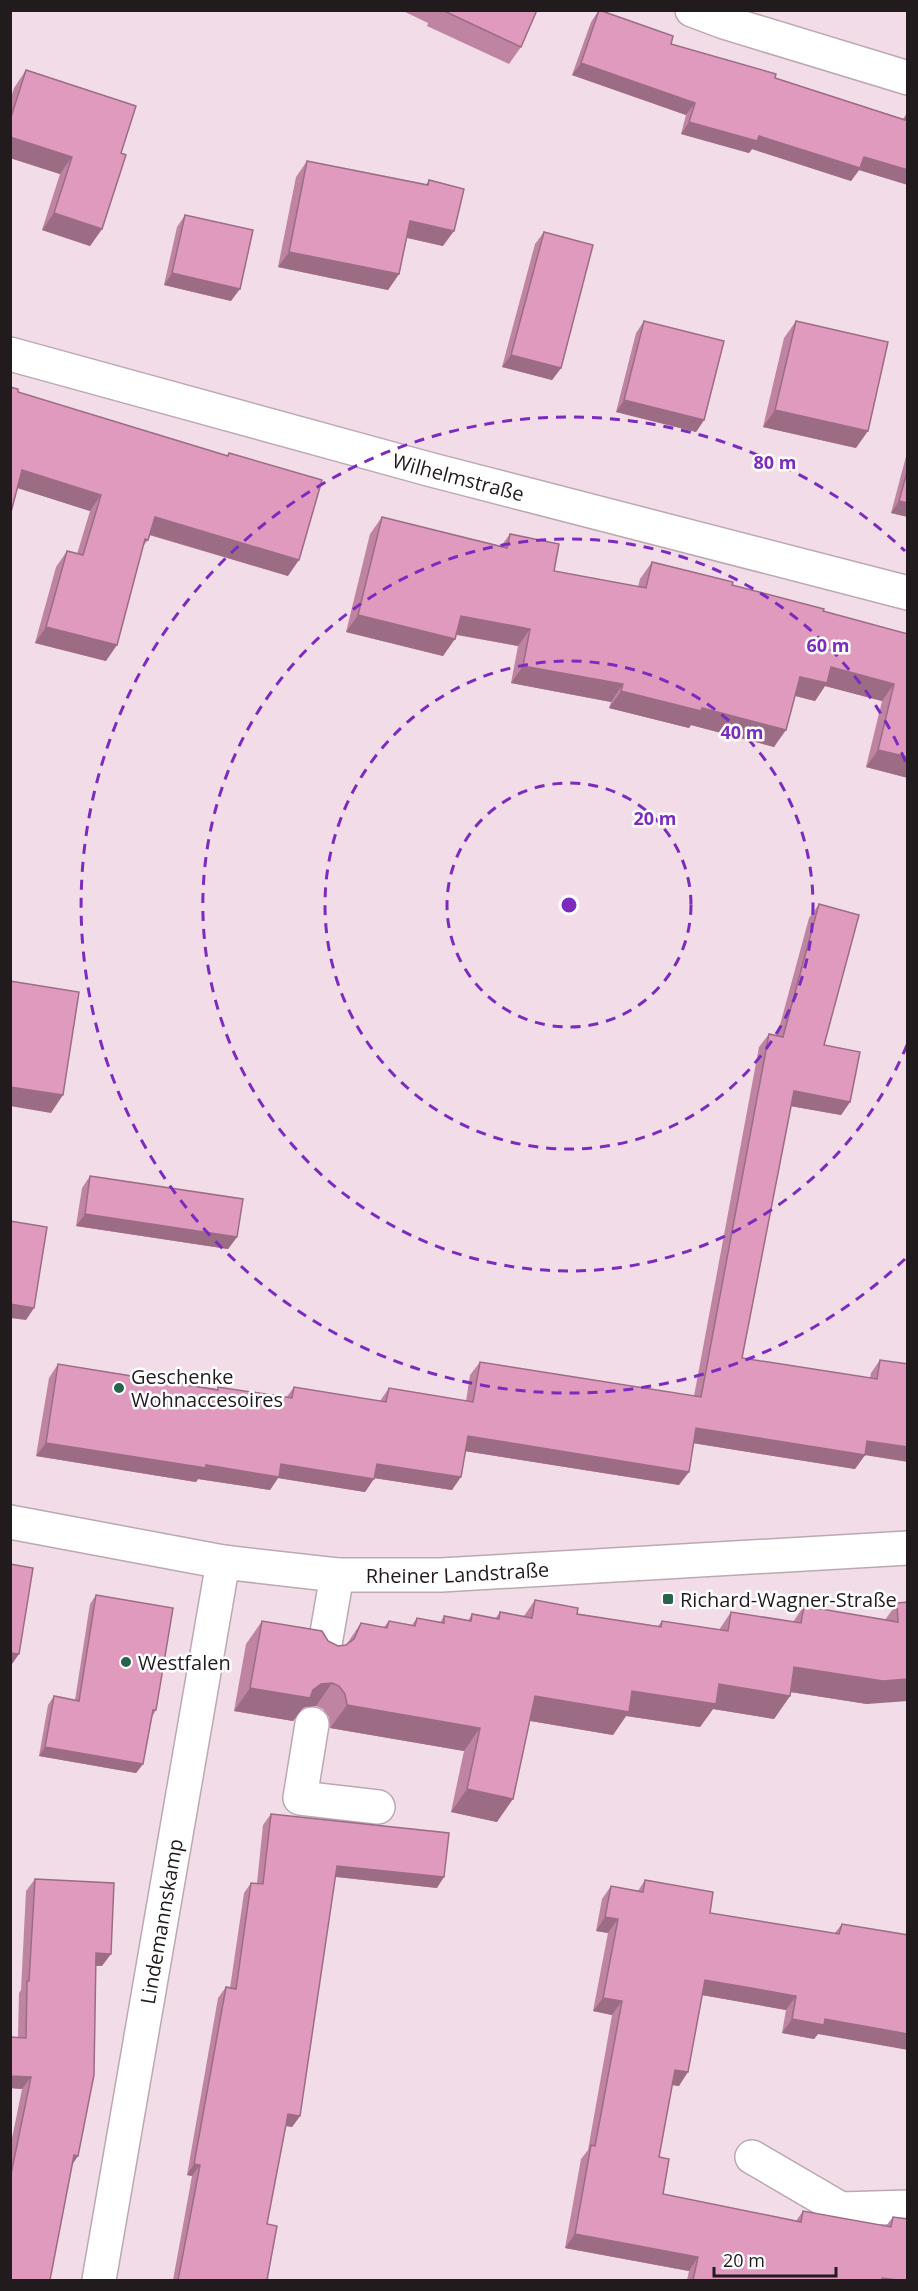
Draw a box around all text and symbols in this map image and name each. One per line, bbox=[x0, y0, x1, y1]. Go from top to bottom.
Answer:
street label: Wilhelmstraße bbox=[390, 446, 527, 507]
text: 80 m bbox=[754, 450, 796, 474]
text: 60 m bbox=[807, 633, 849, 657]
text: 40 m bbox=[721, 720, 763, 744]
text: 20 m bbox=[634, 806, 676, 830]
centre of rings bbox=[559, 895, 579, 915]
place label: Geschenke Wohnaccesoires bbox=[131, 1363, 283, 1413]
marker: Geschenke Wohnaccesoires bbox=[112, 1381, 126, 1395]
street label: Rheiner Landstraße bbox=[366, 1555, 550, 1589]
place label: Richard-Wagner-Straße bbox=[680, 1586, 897, 1613]
marker: Richard-Wagner-Straße bbox=[661, 1592, 675, 1606]
place label: Westfalen bbox=[138, 1649, 231, 1676]
marker: Westfalen bbox=[119, 1655, 133, 1669]
street label: Lindemannskamp bbox=[133, 1837, 188, 2006]
scale bar bbox=[714, 2240, 836, 2278]
text: 20 m bbox=[723, 2248, 765, 2272]

